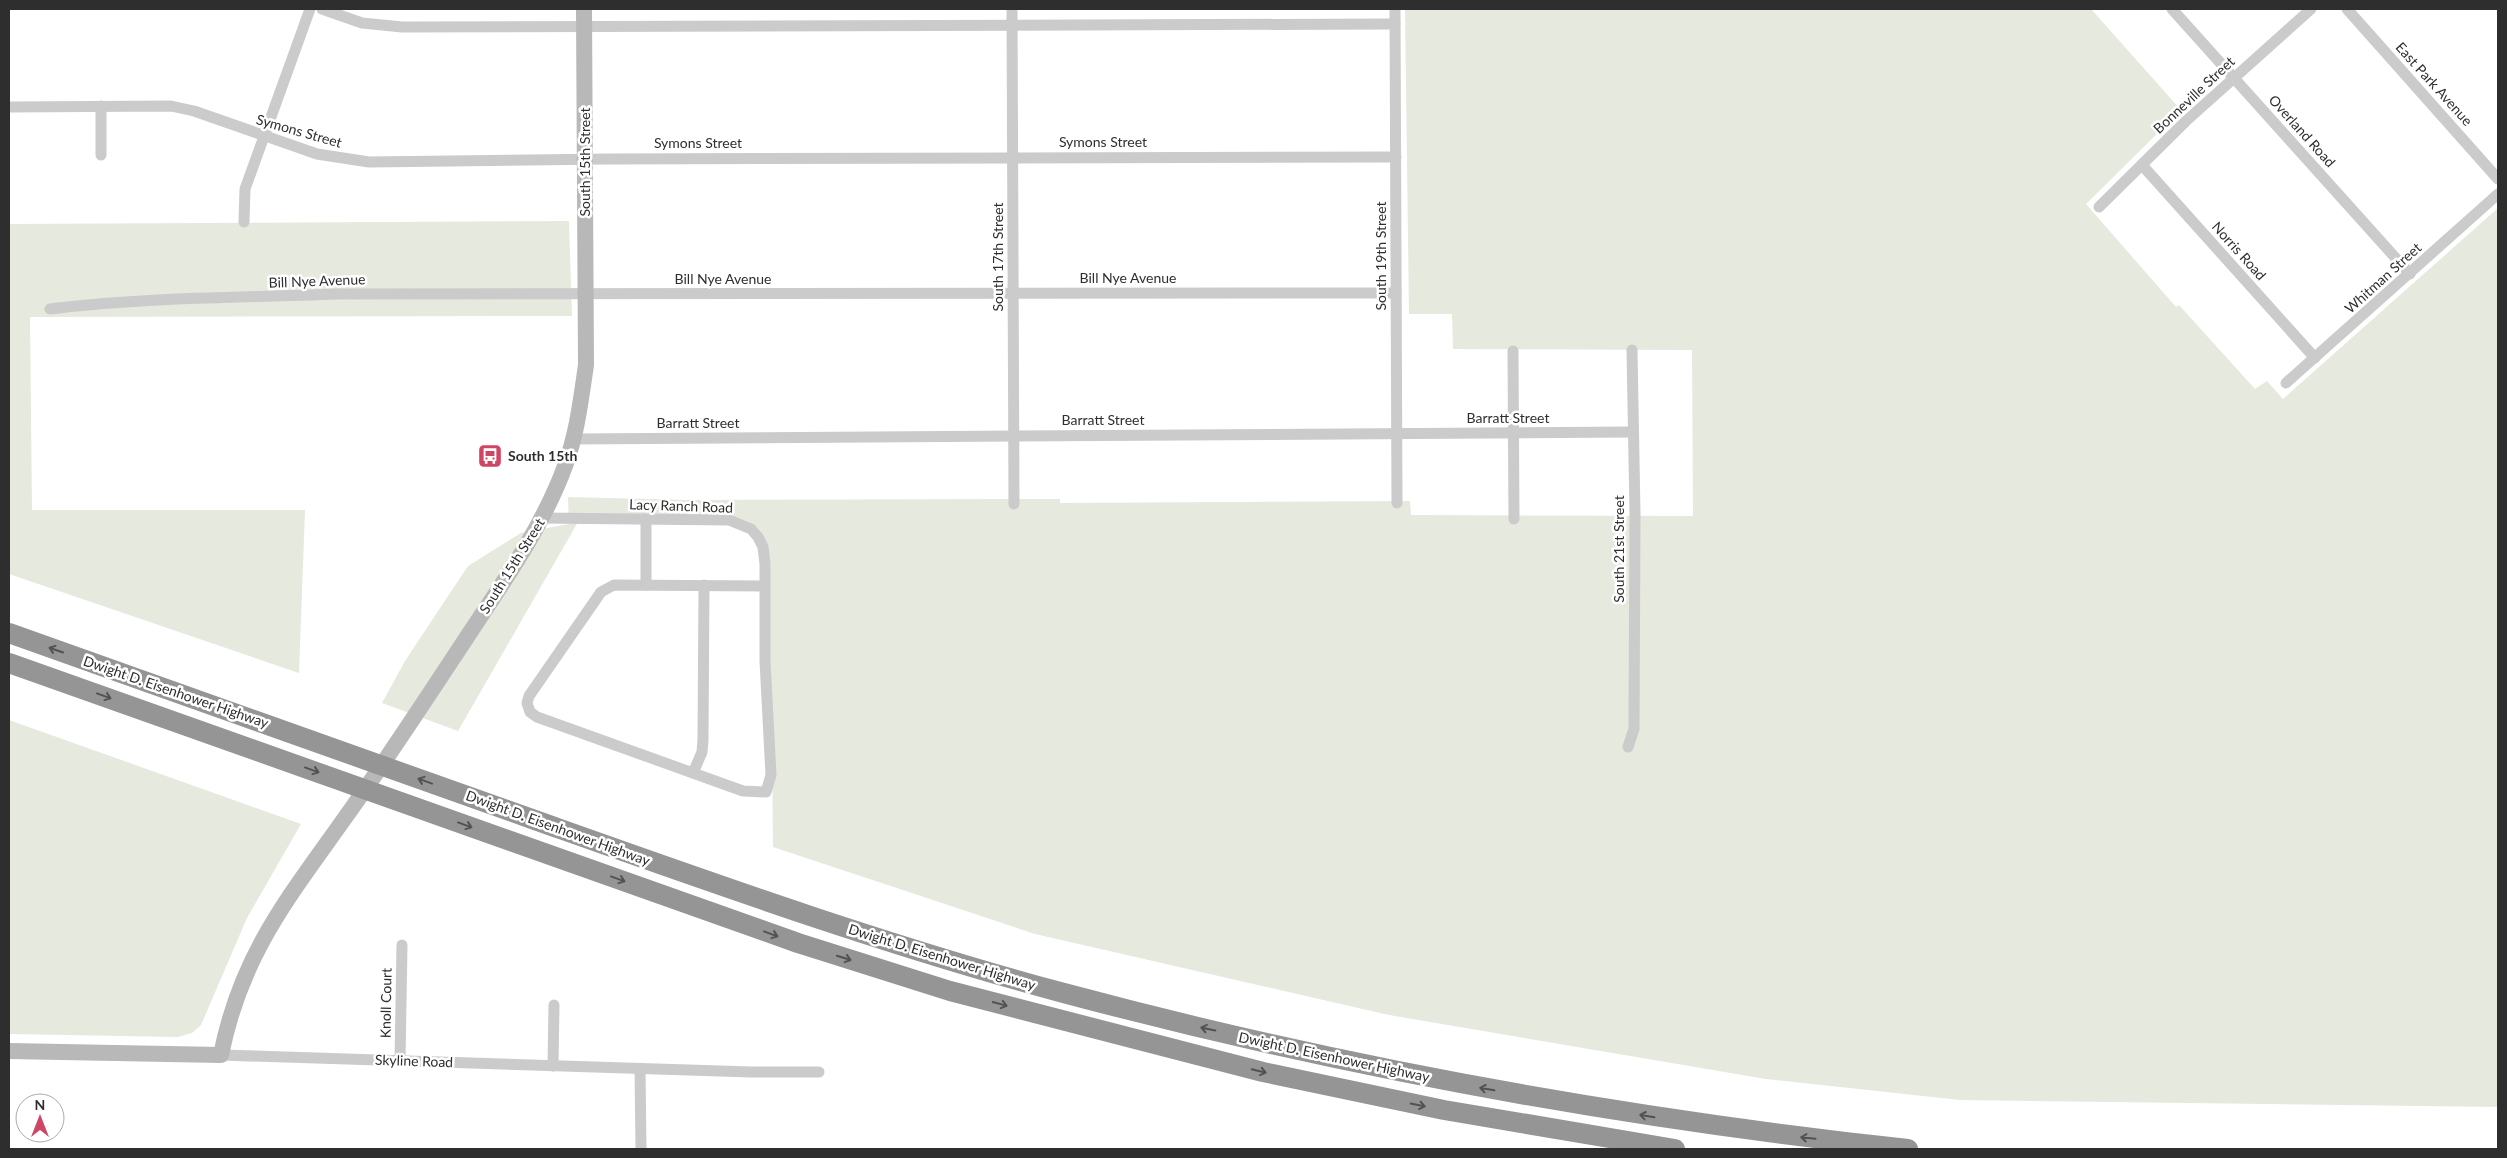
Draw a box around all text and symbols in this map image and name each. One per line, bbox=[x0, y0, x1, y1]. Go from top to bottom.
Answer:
street label: East Park Avenue bbox=[2392, 38, 2476, 129]
street label: Bonneville Street bbox=[2150, 53, 2238, 137]
street label: Overland Road bbox=[2266, 91, 2339, 170]
street label: South 15th Street bbox=[576, 107, 593, 217]
street label: Symons Street bbox=[254, 110, 344, 151]
street label: Symons Street bbox=[1059, 133, 1147, 150]
street label: Symons Street bbox=[654, 134, 742, 151]
street label: South 19th Street bbox=[1372, 201, 1389, 311]
street label: South 17th Street bbox=[989, 202, 1006, 312]
street label: Norris Road bbox=[2209, 218, 2270, 283]
street label: Whitman Street bbox=[2341, 239, 2425, 317]
street label: Bill Nye Avenue bbox=[1080, 269, 1176, 286]
street label: Bill Nye Avenue bbox=[268, 270, 366, 291]
street label: Bill Nye Avenue bbox=[675, 270, 771, 287]
street label: Barratt Street bbox=[1467, 409, 1549, 426]
street label: Barratt Street bbox=[1062, 411, 1144, 428]
street label: Barratt Street bbox=[657, 414, 739, 431]
bus stop icon: South 15th bbox=[477, 443, 503, 469]
place label: South 15th bbox=[508, 447, 578, 464]
street label: Lacy Ranch Road bbox=[629, 495, 733, 516]
street label: South 21st Street bbox=[1610, 495, 1627, 603]
street label: South 15th Street bbox=[475, 515, 548, 617]
one-way arrow bbox=[49, 645, 64, 654]
street label: Dwight D. Eisenhower Highway bbox=[81, 652, 272, 732]
one-way arrow bbox=[96, 692, 111, 701]
one-way arrow bbox=[304, 766, 319, 775]
one-way arrow bbox=[417, 776, 433, 785]
street label: Dwight D. Eisenhower Highway bbox=[464, 786, 653, 869]
one-way arrow bbox=[457, 821, 472, 830]
one-way arrow bbox=[610, 875, 626, 884]
street label: Dwight D. Eisenhower Highway bbox=[847, 920, 1038, 993]
one-way arrow bbox=[763, 930, 779, 939]
one-way arrow bbox=[836, 953, 852, 963]
street label: Knoll Court bbox=[376, 968, 395, 1038]
one-way arrow bbox=[992, 1000, 1008, 1009]
one-way arrow bbox=[1200, 1024, 1216, 1033]
street label: Dwight D. Eisenhower Highway bbox=[1237, 1028, 1432, 1085]
street label: Skyline Road bbox=[375, 1051, 453, 1070]
one-way arrow bbox=[1251, 1067, 1267, 1076]
one-way arrow bbox=[1479, 1084, 1495, 1094]
north arrow bbox=[15, 1093, 65, 1143]
text: N bbox=[35, 1096, 45, 1113]
one-way arrow bbox=[1410, 1100, 1426, 1110]
one-way arrow bbox=[1639, 1111, 1655, 1121]
one-way arrow bbox=[1800, 1133, 1816, 1143]

